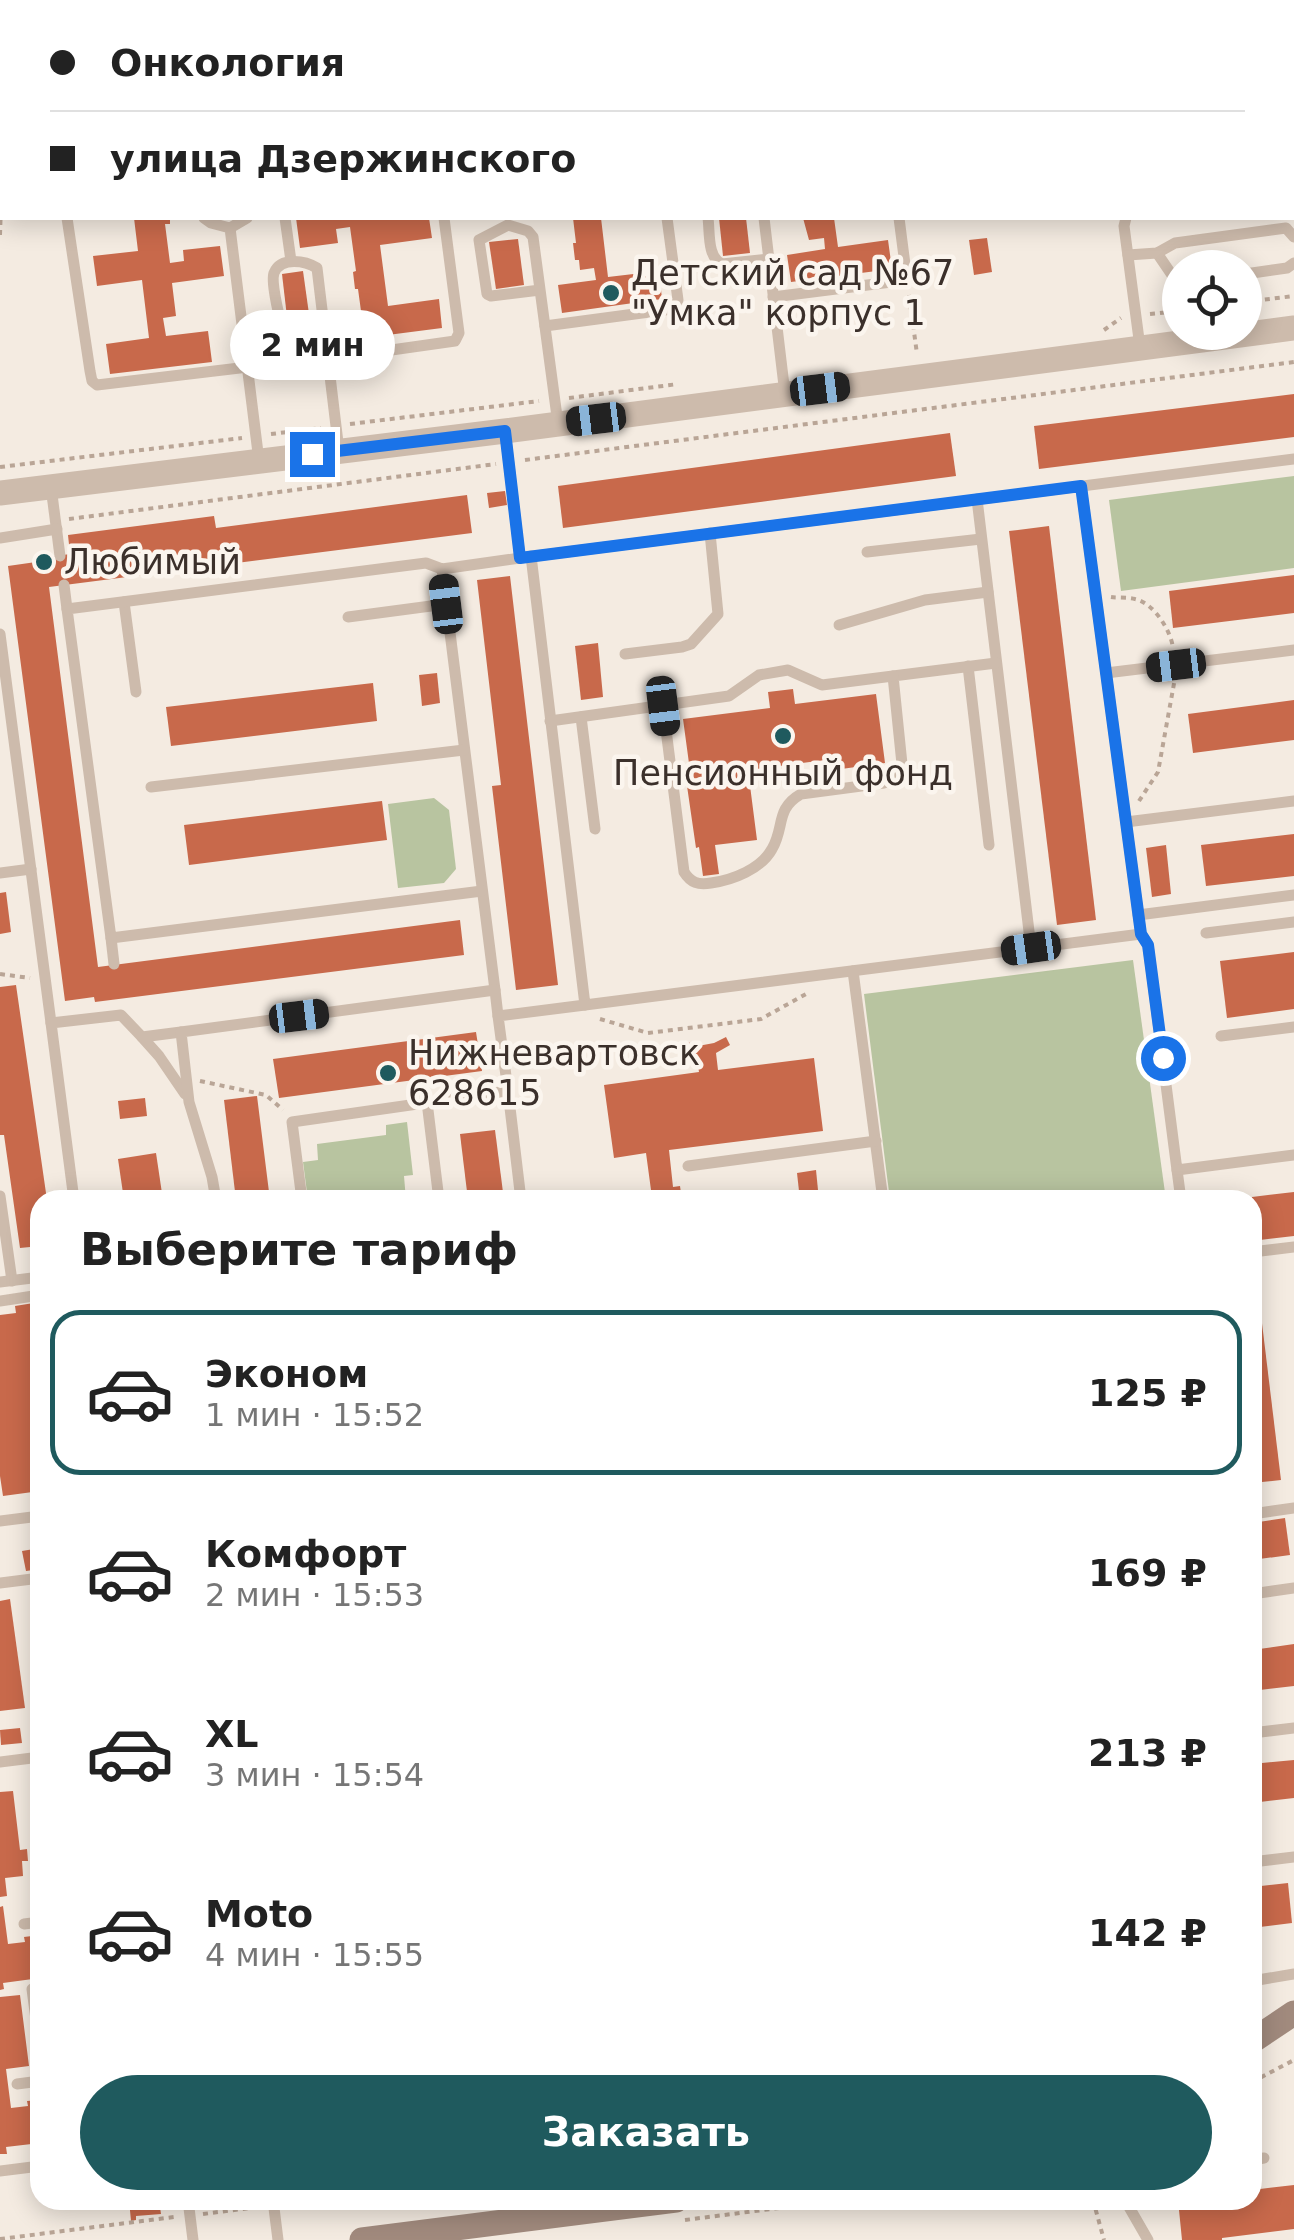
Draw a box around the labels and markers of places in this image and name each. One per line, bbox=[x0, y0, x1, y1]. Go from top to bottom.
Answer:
place label: Детский сад №67 "Умка" корпус 1 bbox=[631, 253, 954, 333]
marker: Детский сад №67 "Умка" корпус 1 bbox=[600, 282, 622, 304]
place label: Любимый bbox=[64, 542, 241, 582]
marker: Любимый bbox=[33, 551, 55, 573]
marker: Пенсионный фонд bbox=[772, 725, 794, 747]
place label: Пенсионный фонд bbox=[613, 753, 953, 793]
place label: Нижневартовск 628615 bbox=[408, 1033, 700, 1113]
marker: Нижневартовск 628615 bbox=[377, 1062, 399, 1084]

